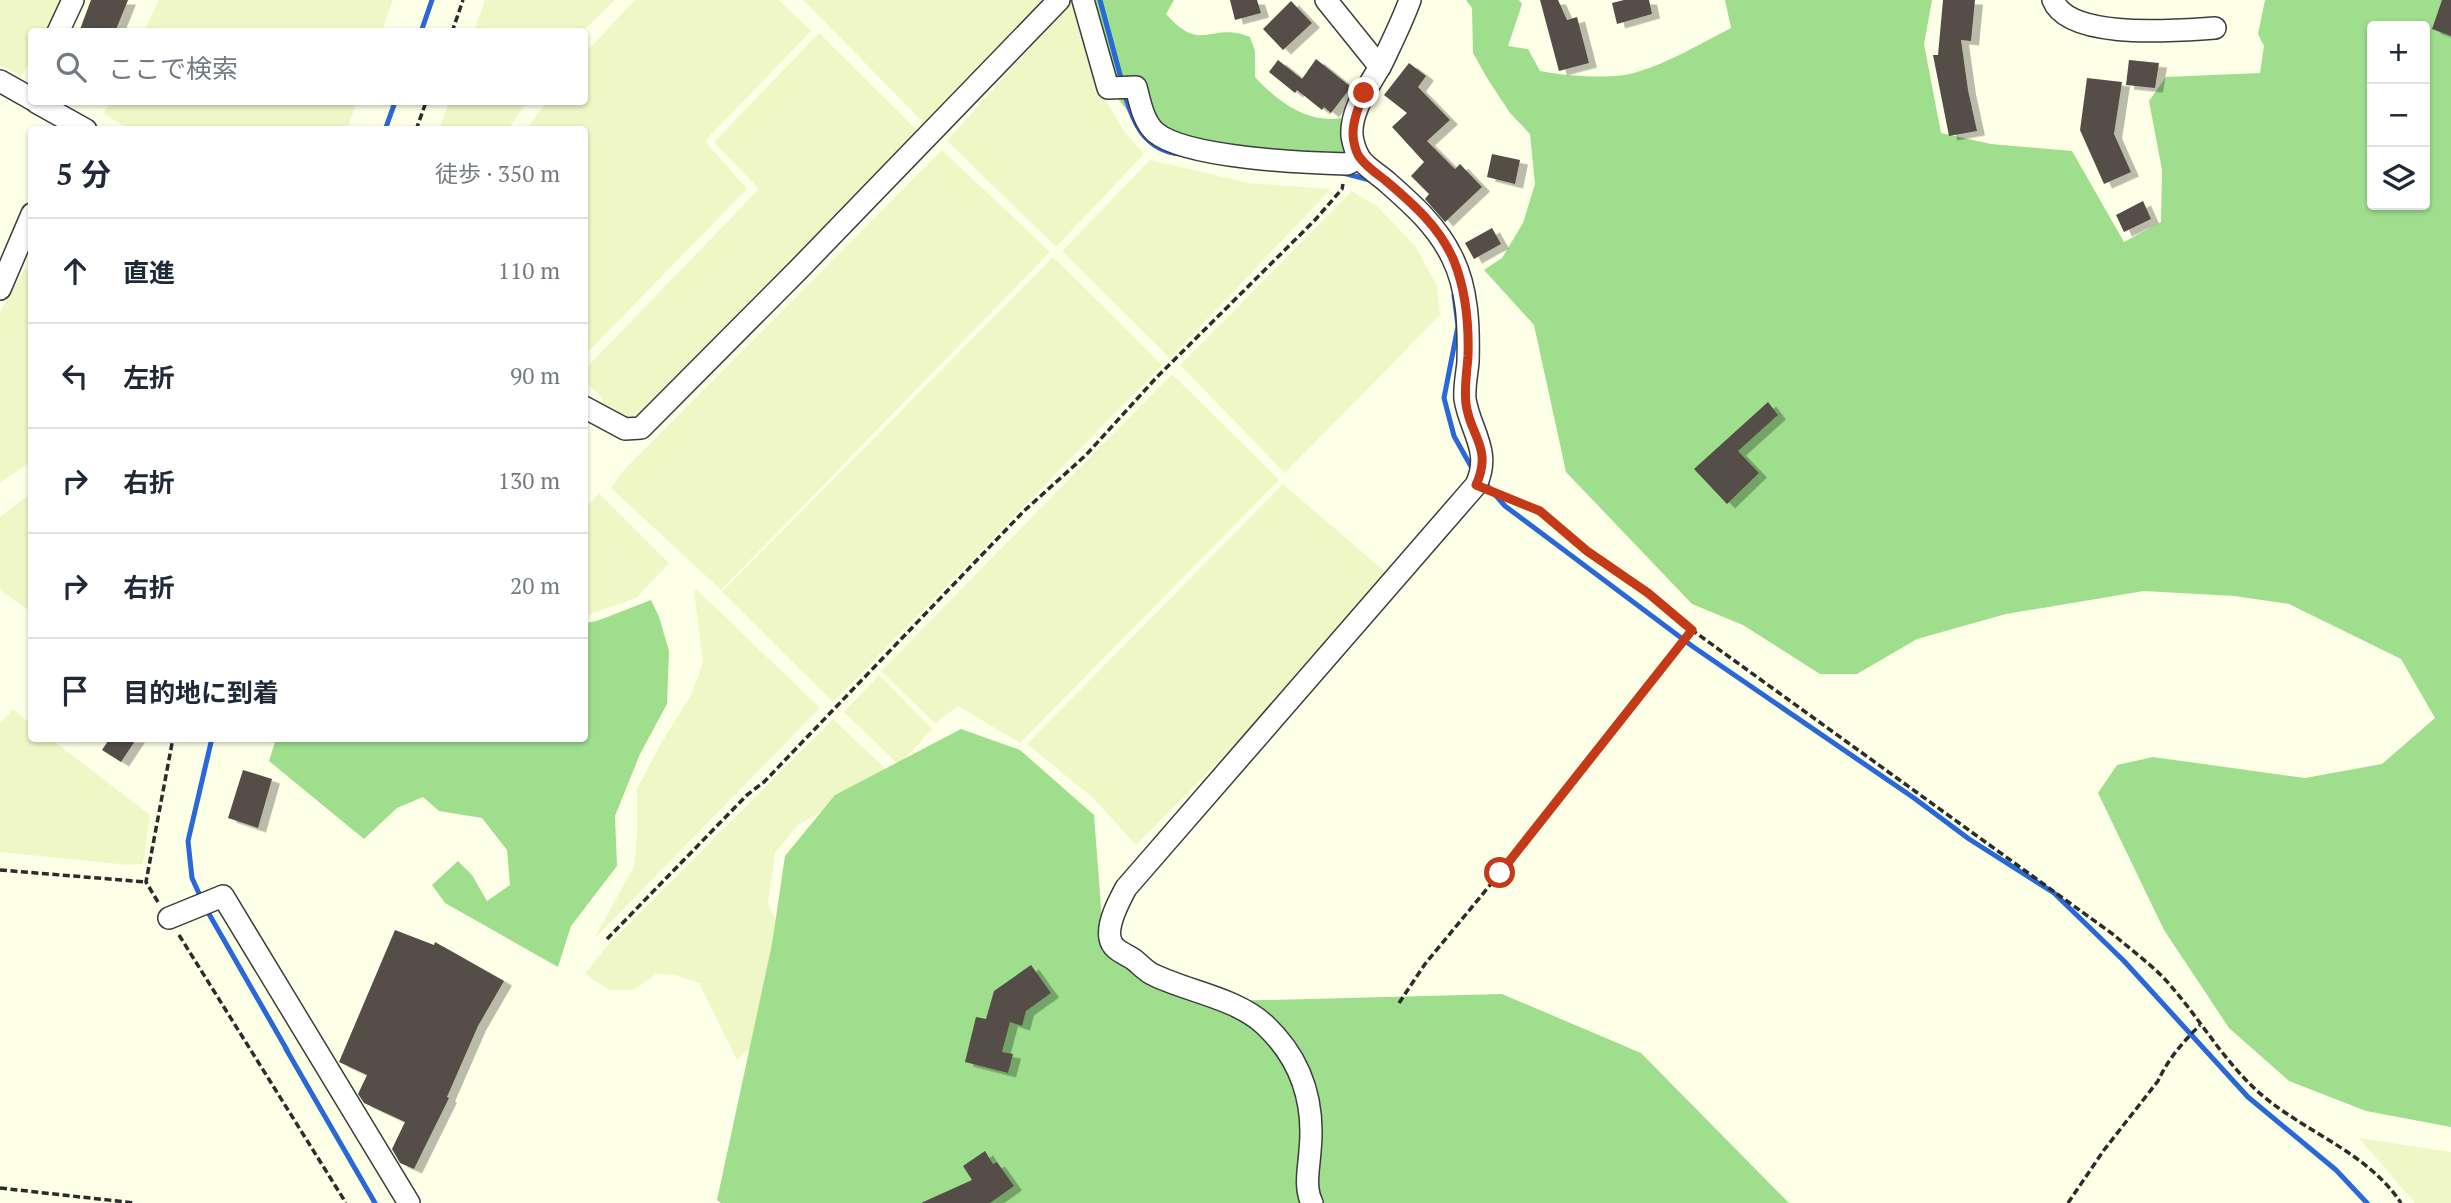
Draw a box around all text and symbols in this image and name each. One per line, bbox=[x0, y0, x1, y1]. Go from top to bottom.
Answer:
map controls bbox=[2367, 21, 2430, 210]
button: + bbox=[2367, 21, 2430, 84]
search box bbox=[28, 28, 588, 105]
icon: search bbox=[52, 48, 90, 86]
text: ここで検索 bbox=[108, 51, 238, 85]
route end bbox=[1348, 77, 1379, 108]
button: − bbox=[2367, 84, 2430, 147]
button: layers bbox=[2367, 147, 2430, 210]
text: 5 分 bbox=[56, 154, 111, 194]
text: 徒歩 · 350 m bbox=[435, 158, 560, 189]
icon: ahead bbox=[56, 252, 94, 290]
text: 直進 bbox=[123, 255, 175, 289]
text: 110 m bbox=[498, 255, 560, 286]
icon: left bbox=[56, 357, 94, 395]
text: 左折 bbox=[123, 360, 175, 394]
text: 90 m bbox=[510, 360, 560, 391]
icon: right bbox=[56, 462, 94, 500]
text: 右折 bbox=[123, 465, 175, 499]
text: 130 m bbox=[498, 465, 560, 496]
icon: right bbox=[56, 567, 94, 605]
text: 右折 bbox=[123, 570, 175, 604]
text: 20 m bbox=[510, 570, 560, 601]
icon: arrive bbox=[56, 672, 94, 710]
text: 目的地に到着 bbox=[123, 675, 279, 709]
route start bbox=[1484, 857, 1515, 888]

